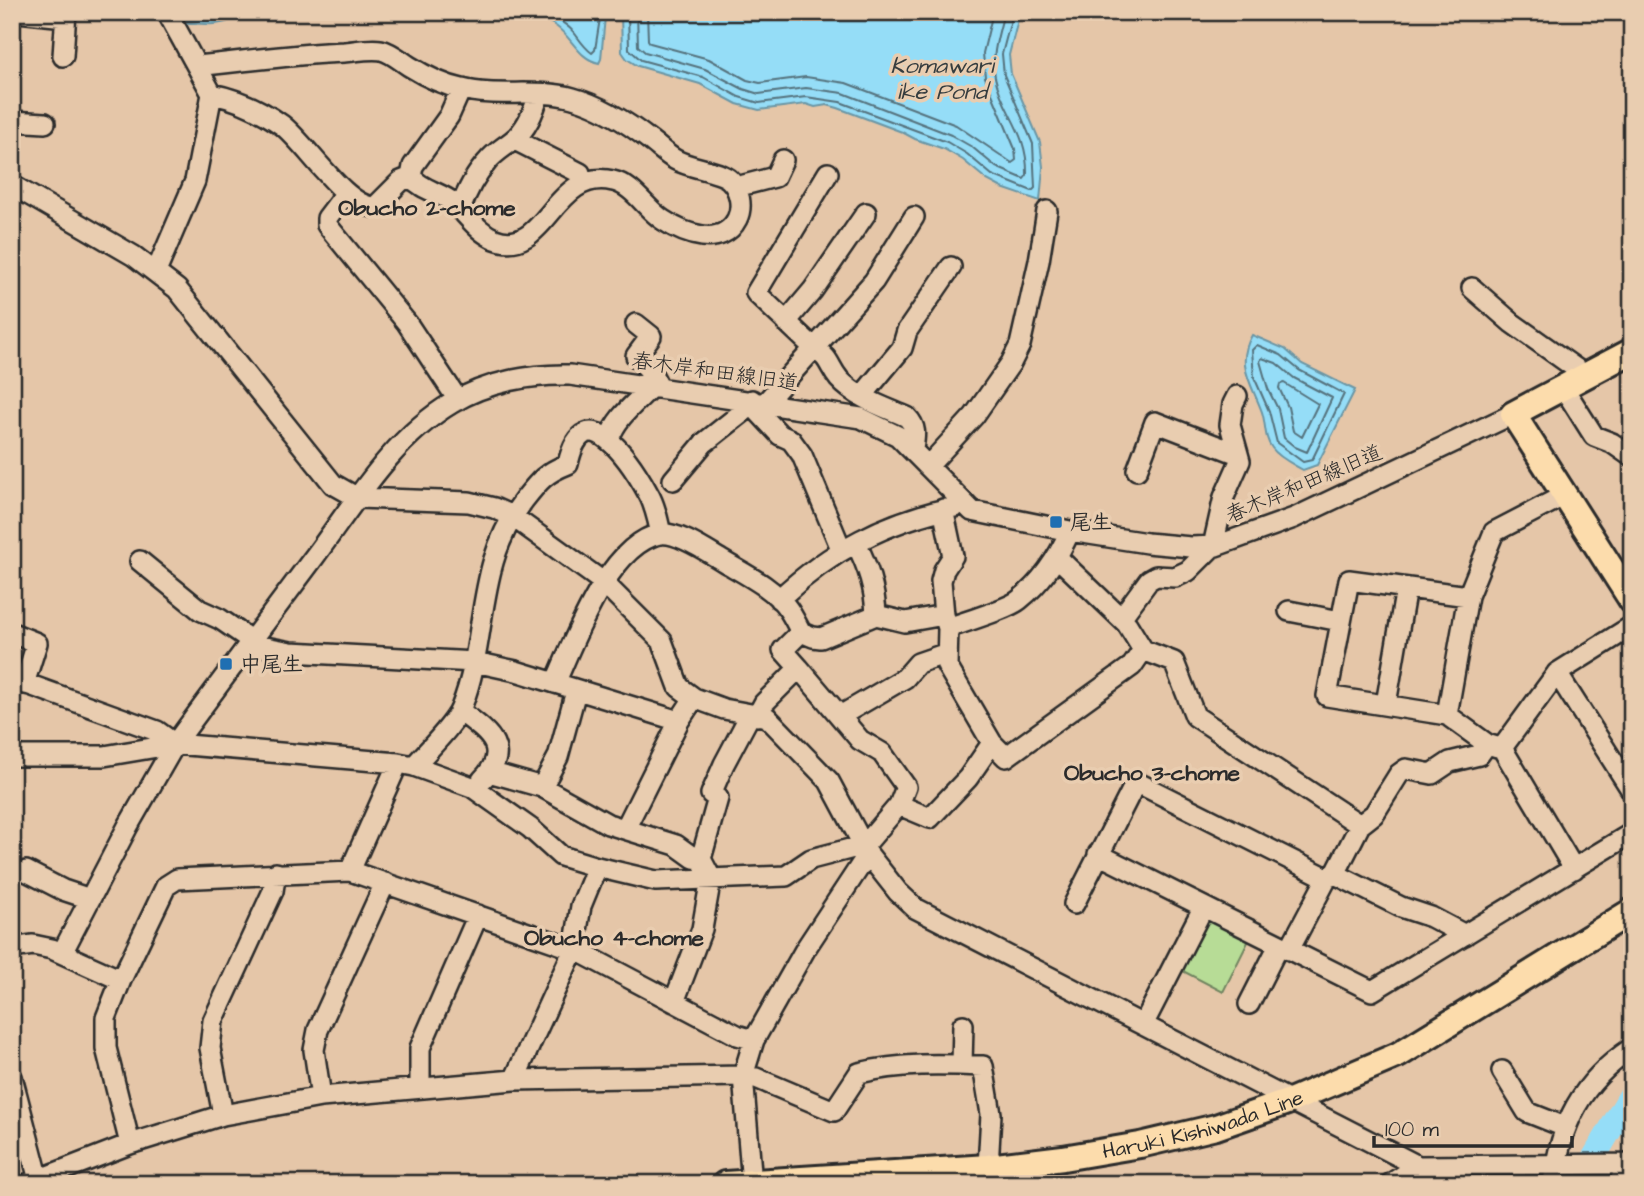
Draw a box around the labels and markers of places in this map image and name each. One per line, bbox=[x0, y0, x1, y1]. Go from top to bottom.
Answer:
place label: 尾生 bbox=[1070, 508, 1112, 537]
marker: 尾生 bbox=[1048, 514, 1064, 530]
place label: 中尾生 bbox=[240, 650, 303, 679]
marker: 中尾生 bbox=[218, 656, 234, 672]

